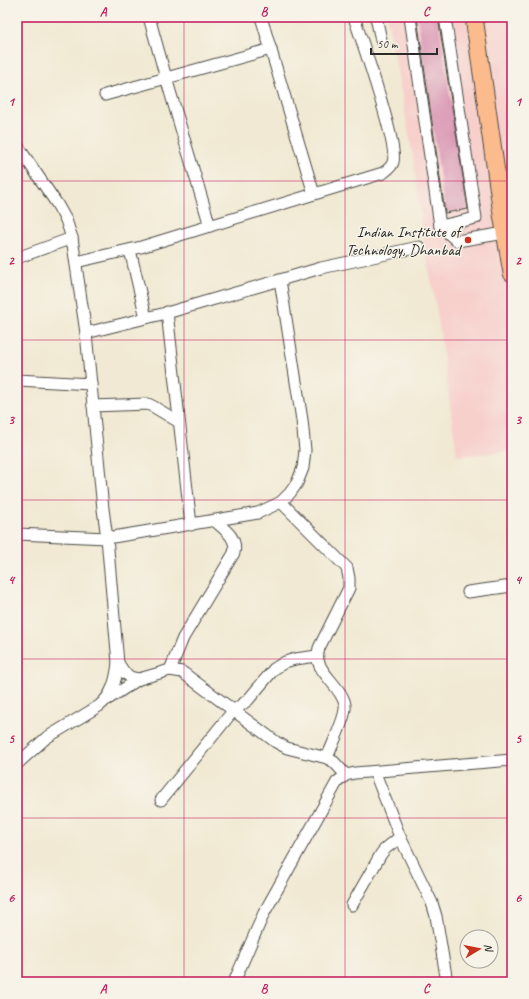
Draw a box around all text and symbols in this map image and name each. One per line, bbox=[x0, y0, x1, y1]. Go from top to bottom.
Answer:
text: A bbox=[100, 4, 108, 20]
text: B bbox=[261, 4, 269, 20]
text: C bbox=[423, 4, 431, 20]
scale bar bbox=[371, 30, 437, 56]
text: 50 m bbox=[377, 36, 399, 52]
text: 1 bbox=[8, 94, 16, 110]
text: 1 bbox=[515, 94, 523, 110]
place label: Indian Institute of Technology, Dhanbad bbox=[346, 222, 464, 260]
marker: Indian Institute of Technology, Dhanbad bbox=[463, 235, 473, 245]
text: 2 bbox=[8, 253, 15, 269]
text: 2 bbox=[515, 253, 522, 269]
text: 3 bbox=[8, 412, 15, 428]
text: 3 bbox=[515, 412, 522, 428]
text: 4 bbox=[8, 572, 16, 588]
text: 4 bbox=[515, 572, 523, 588]
text: 5 bbox=[8, 731, 15, 747]
text: 5 bbox=[515, 731, 522, 747]
text: 6 bbox=[8, 890, 15, 906]
text: 6 bbox=[515, 890, 522, 906]
north arrow bbox=[459, 929, 499, 969]
text: N bbox=[481, 943, 497, 954]
text: A bbox=[100, 981, 108, 997]
text: B bbox=[261, 981, 269, 997]
text: C bbox=[423, 981, 431, 997]

